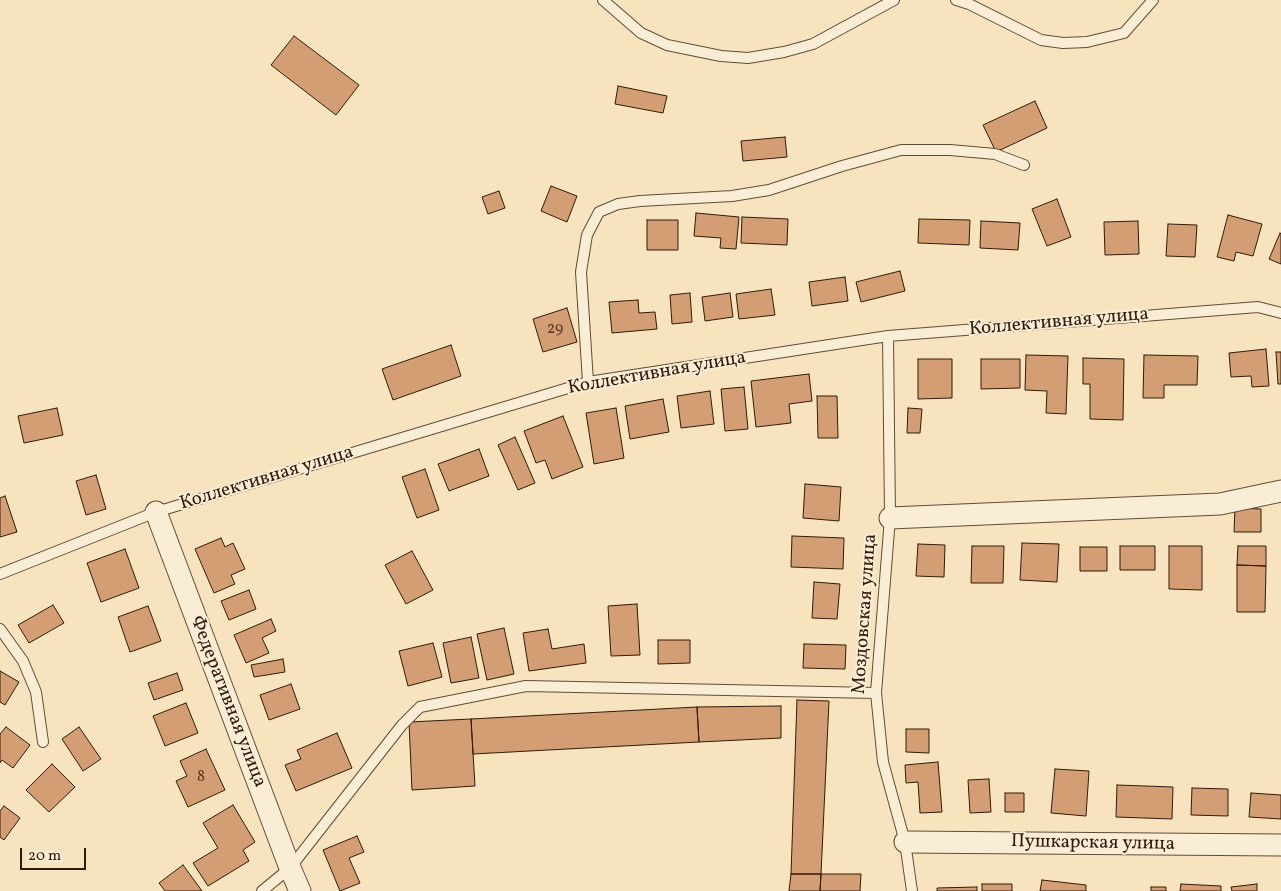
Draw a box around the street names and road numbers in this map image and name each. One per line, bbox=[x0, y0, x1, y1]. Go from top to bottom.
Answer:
street label: Коллективная улица bbox=[968, 304, 1150, 342]
street label: Коллективная улица bbox=[566, 347, 748, 401]
street label: Коллективная улица bbox=[177, 442, 357, 516]
street label: Моздовская улица bbox=[849, 533, 883, 695]
street label: Федеративная улица bbox=[184, 613, 270, 791]
street label: Пушкарская улица bbox=[1011, 831, 1175, 857]

